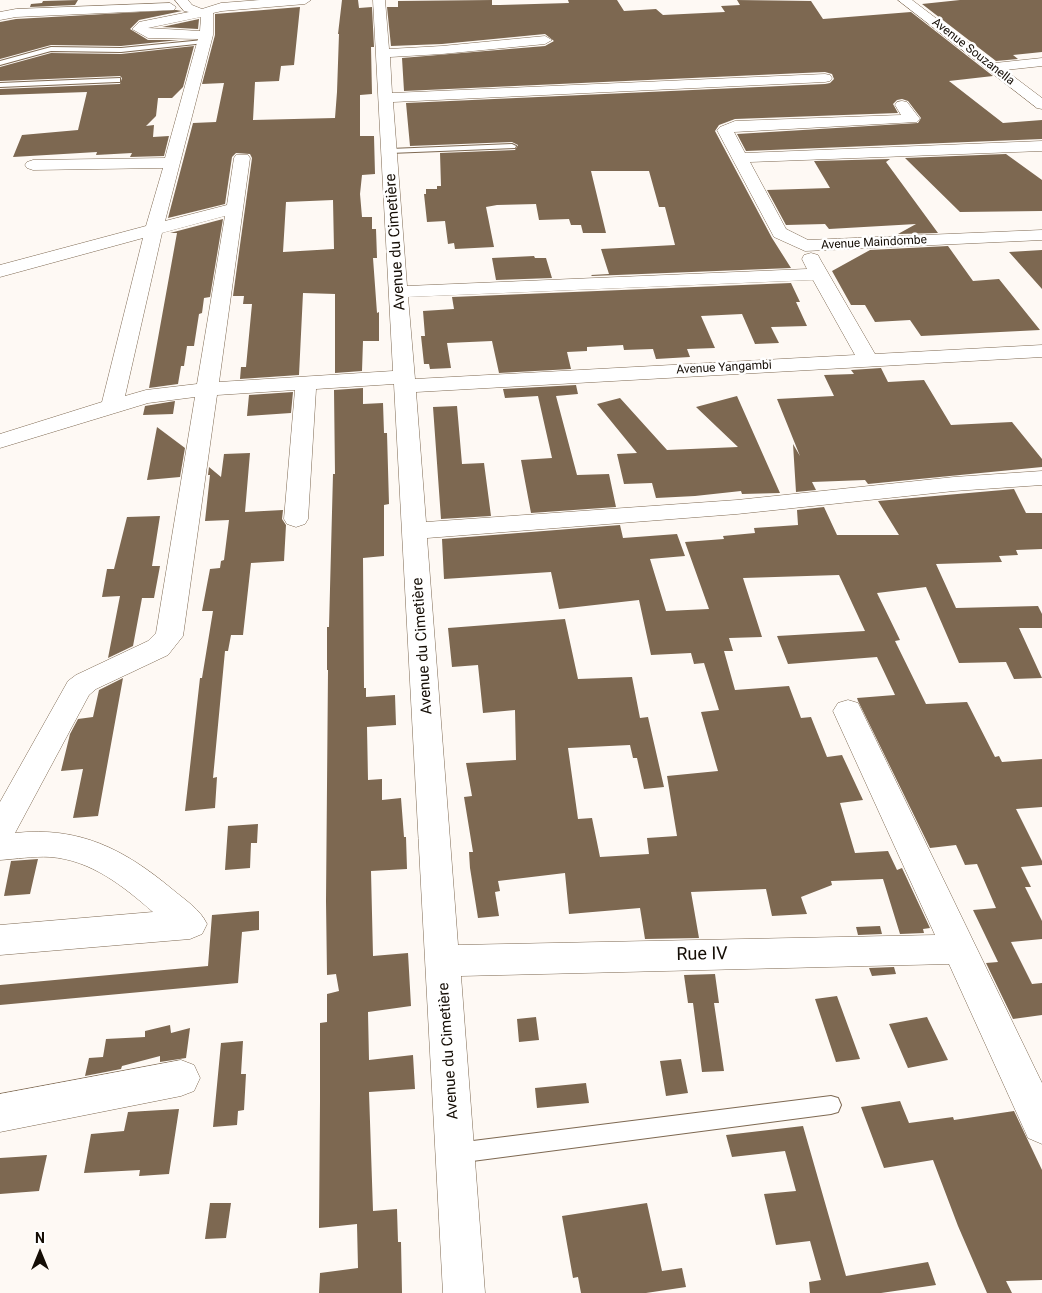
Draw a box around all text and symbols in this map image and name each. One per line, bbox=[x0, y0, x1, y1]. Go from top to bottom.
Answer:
street label: Avenue Souzanella bbox=[929, 15, 1017, 89]
street label: Avenue du Cimetière bbox=[382, 173, 410, 311]
street label: Avenue Maindombe bbox=[821, 233, 927, 253]
street label: Avenue Yangambi bbox=[676, 358, 772, 378]
street label: Avenue du Cimetière bbox=[409, 577, 437, 715]
street label: Rue IV bbox=[676, 944, 728, 966]
street label: Avenue du Cimetière bbox=[435, 982, 463, 1120]
north arrow bbox=[15, 1228, 65, 1278]
text: N bbox=[35, 1230, 45, 1246]

